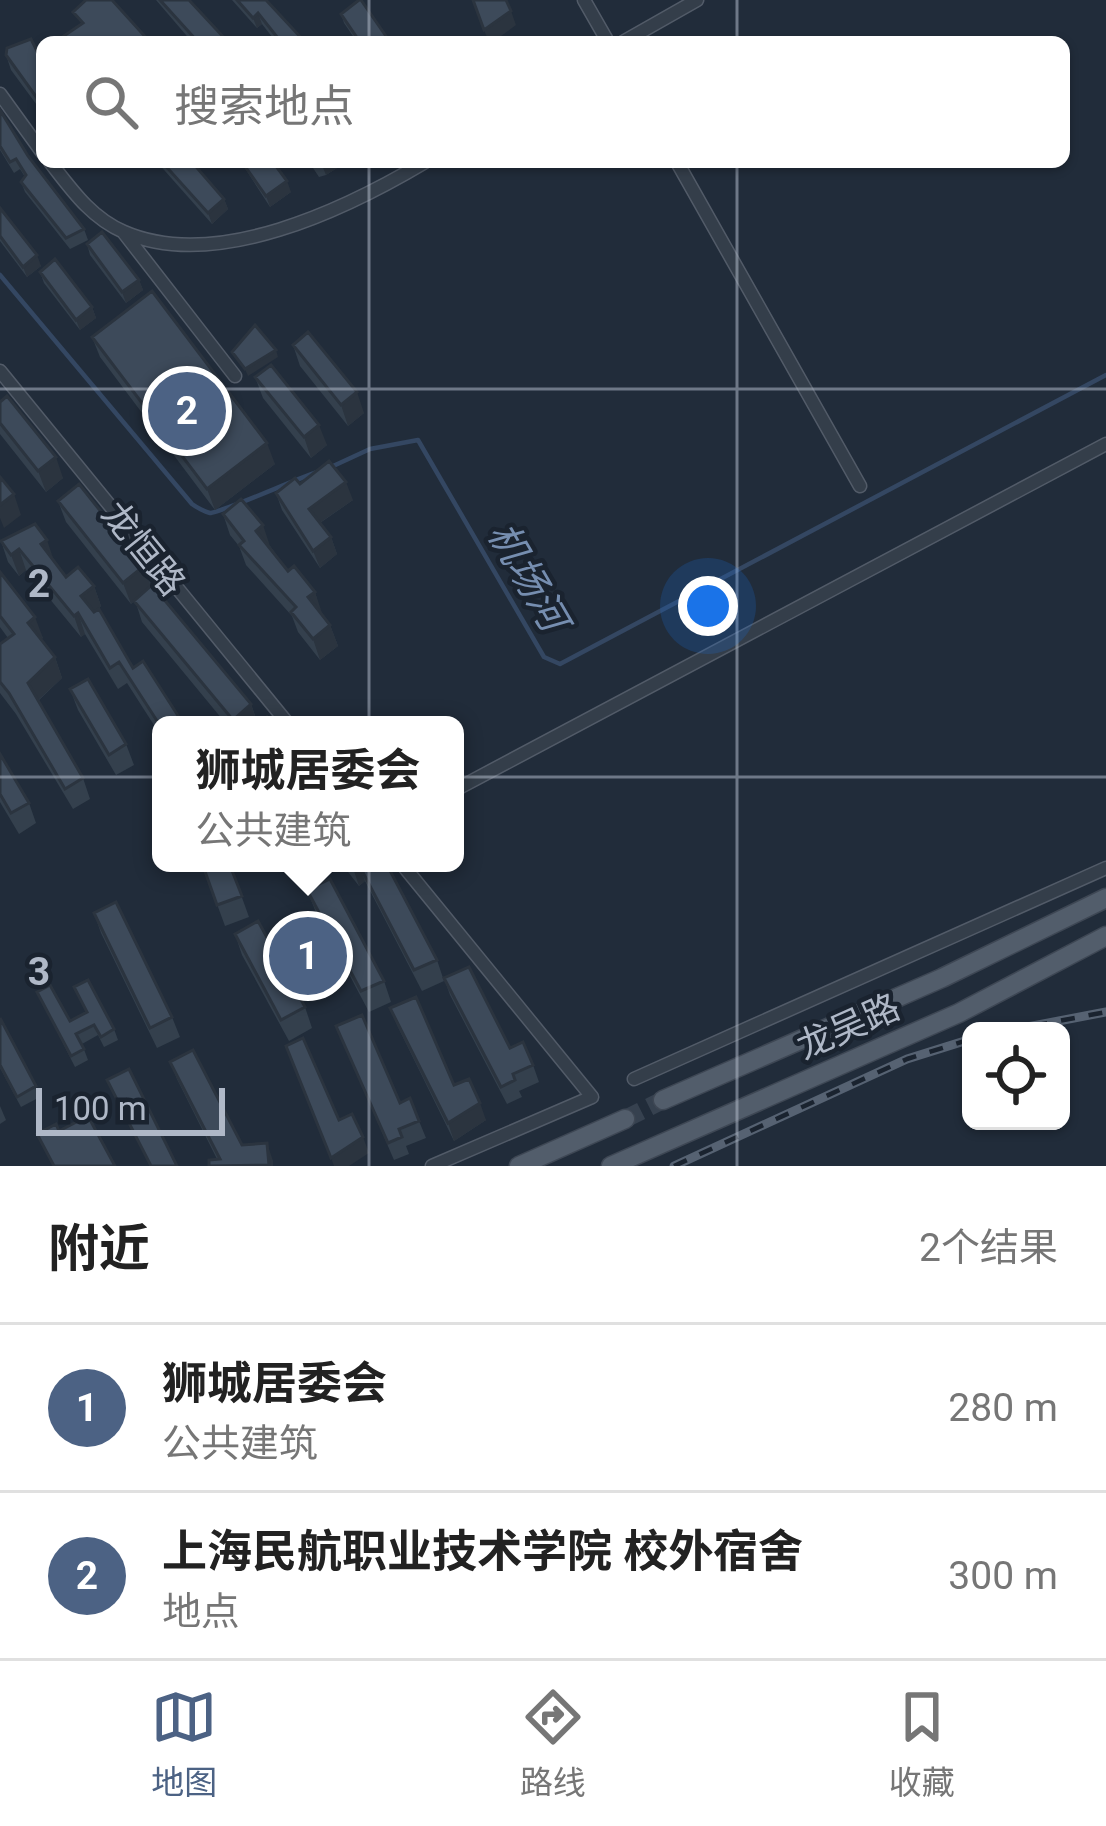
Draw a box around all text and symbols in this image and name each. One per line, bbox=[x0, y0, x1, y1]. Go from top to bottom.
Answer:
search box bbox=[36, 36, 1070, 168]
icon: search bbox=[78, 69, 144, 135]
text: 搜索地点 bbox=[174, 80, 354, 133]
pin: 2 bbox=[148, 366, 226, 456]
street label: 龙恒路 bbox=[93, 493, 194, 604]
water label: 机场河 bbox=[478, 514, 580, 645]
text: 2 bbox=[28, 561, 50, 607]
your location bbox=[678, 576, 738, 636]
popup bbox=[152, 716, 464, 872]
text: 狮城居委会 bbox=[195, 744, 421, 797]
text: 公共建筑 bbox=[195, 808, 352, 854]
pin: 1 bbox=[269, 911, 347, 1001]
text: 3 bbox=[28, 949, 50, 995]
street label: 龙吴路 bbox=[791, 986, 906, 1068]
map controls bbox=[962, 1022, 1070, 1130]
button: locate bbox=[962, 1022, 1070, 1130]
scale bar bbox=[36, 1082, 225, 1135]
text: 100 m bbox=[54, 1089, 147, 1128]
text: 附近 bbox=[48, 1219, 150, 1278]
text: 2个结果 bbox=[919, 1225, 1058, 1271]
text: 狮城居委会 bbox=[162, 1357, 387, 1410]
text: 1 bbox=[76, 1385, 98, 1431]
text: 280 m bbox=[948, 1385, 1058, 1431]
text: 公共建筑 bbox=[162, 1421, 318, 1467]
text: 上海民航职业技术学院 校外宿舍 bbox=[162, 1525, 803, 1578]
text: 2 bbox=[76, 1553, 98, 1599]
text: 300 m bbox=[948, 1553, 1058, 1599]
text: 地点 bbox=[162, 1589, 240, 1635]
tab: 地图 bbox=[151, 1684, 217, 1804]
tab: 路线 bbox=[520, 1684, 586, 1804]
tab: 收藏 bbox=[889, 1684, 955, 1804]

